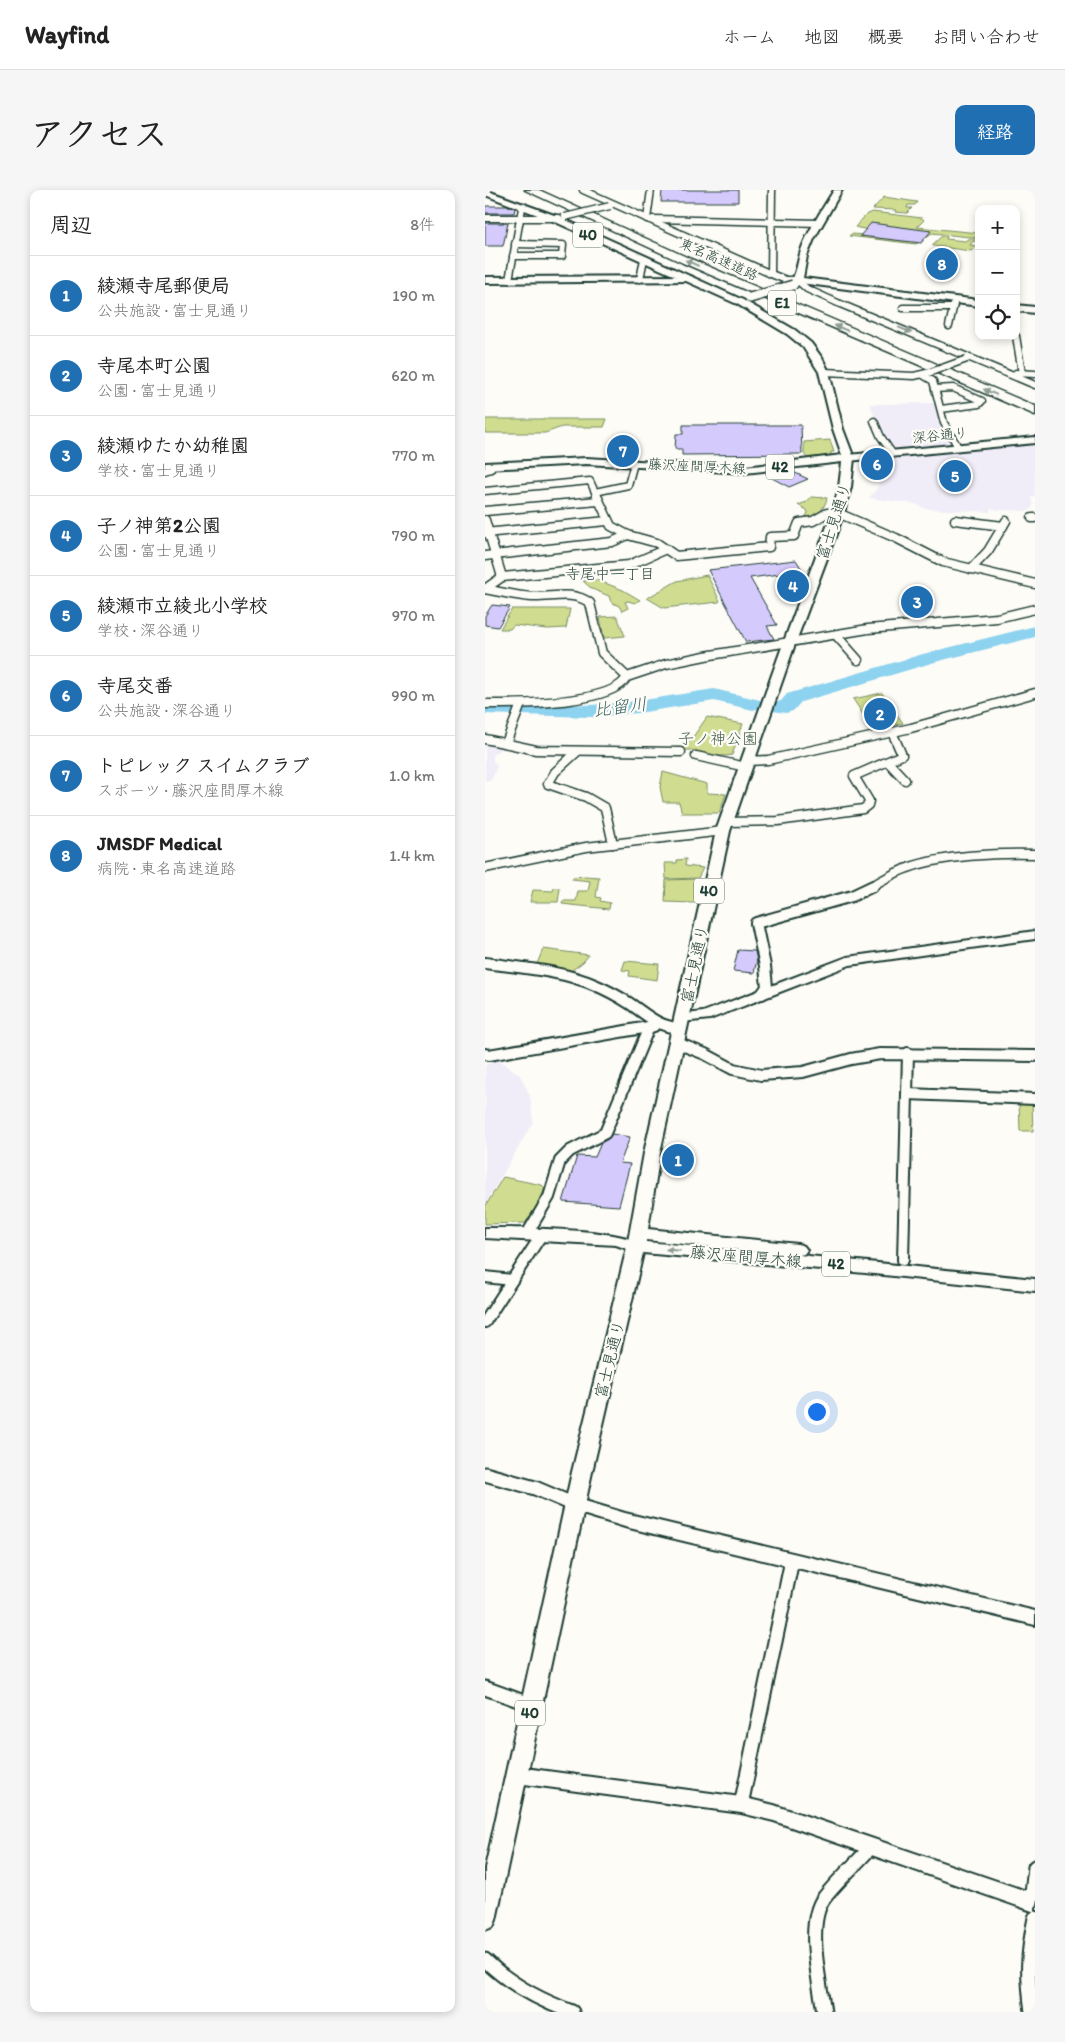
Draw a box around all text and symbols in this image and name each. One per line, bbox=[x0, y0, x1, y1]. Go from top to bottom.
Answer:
text: Wayfind bbox=[25, 20, 109, 49]
text: ホーム bbox=[723, 26, 776, 48]
text: 地図 bbox=[804, 26, 840, 48]
text: 概要 bbox=[868, 26, 904, 48]
text: お問い合わせ bbox=[932, 26, 1040, 48]
button: 経路 bbox=[955, 105, 1035, 155]
text: アクセス bbox=[30, 113, 168, 155]
map controls bbox=[975, 205, 1020, 340]
button: + bbox=[975, 205, 1020, 250]
text: 周辺 bbox=[50, 212, 92, 237]
text: 8件 bbox=[410, 215, 435, 234]
road number: 40 bbox=[573, 222, 603, 248]
street label: 東名高速道路 bbox=[677, 235, 761, 284]
pin: 8 bbox=[926, 245, 958, 283]
button: − bbox=[975, 250, 1020, 295]
one-way arrow bbox=[685, 259, 699, 267]
text: 綾瀬寺尾郵便局 bbox=[97, 274, 230, 297]
text: 1 bbox=[62, 286, 70, 305]
text: 190 m bbox=[392, 286, 435, 305]
road number: E1 bbox=[768, 290, 796, 316]
button: locate bbox=[975, 295, 1020, 340]
text: 公共施設 · 富士見通り bbox=[97, 301, 252, 320]
one-way arrow bbox=[834, 323, 848, 331]
one-way arrow bbox=[898, 326, 913, 334]
text: 寺尾本町公園 bbox=[97, 354, 211, 377]
text: 2 bbox=[62, 366, 70, 385]
text: 620 m bbox=[391, 366, 435, 385]
text: 公園 · 富士見通り bbox=[97, 381, 220, 400]
one-way arrow bbox=[983, 387, 997, 395]
street label: 深谷通り bbox=[911, 424, 969, 447]
pin: 7 bbox=[607, 432, 639, 470]
text: 綾瀬ゆたか幼稚園 bbox=[97, 434, 249, 457]
pin: 6 bbox=[861, 445, 893, 483]
text: 3 bbox=[62, 446, 70, 465]
text: 770 m bbox=[392, 446, 435, 465]
road number: 42 bbox=[766, 454, 794, 480]
street label: 藤沢座間厚木線 bbox=[648, 455, 746, 478]
pin: 5 bbox=[939, 457, 971, 495]
text: 学校 · 富士見通り bbox=[97, 461, 220, 480]
street label: 富士見通り bbox=[812, 480, 855, 562]
text: 子ノ神第2公園 bbox=[97, 514, 221, 537]
text: 4 bbox=[61, 526, 71, 545]
text: 790 m bbox=[392, 526, 435, 545]
text: 公園 · 富士見通り bbox=[97, 541, 220, 560]
district label: 寺尾中一丁目 bbox=[565, 565, 655, 583]
pin: 4 bbox=[777, 567, 809, 605]
pin: 3 bbox=[901, 583, 933, 621]
text: 綾瀬市立綾北小学校 bbox=[97, 594, 268, 617]
text: 5 bbox=[62, 606, 70, 625]
text: 970 m bbox=[392, 606, 435, 625]
text: 学校 · 深谷通り bbox=[97, 621, 204, 640]
text: 寺尾交番 bbox=[97, 674, 173, 697]
text: 6 bbox=[62, 686, 70, 705]
text: 990 m bbox=[391, 686, 435, 705]
water label: 比留川 bbox=[592, 693, 648, 721]
pin: 2 bbox=[864, 695, 896, 733]
text: 公共施設 · 深谷通り bbox=[97, 701, 236, 720]
park label: 子ノ神公園 bbox=[678, 729, 758, 748]
text: トピレック スイムクラブ bbox=[97, 754, 310, 777]
text: 7 bbox=[62, 766, 70, 785]
text: 1.0 km bbox=[389, 766, 435, 785]
text: スポーツ · 藤沢座間厚木線 bbox=[97, 781, 284, 800]
text: JMSDF Medical bbox=[97, 832, 222, 855]
text: 8 bbox=[62, 846, 70, 865]
text: 1.4 km bbox=[389, 846, 435, 865]
text: 病院 · 東名高速道路 bbox=[97, 859, 236, 878]
road number: 40 bbox=[694, 878, 724, 904]
street label: 富士見通り bbox=[677, 923, 712, 1005]
pin: 1 bbox=[662, 1141, 694, 1179]
street label: 藤沢座間厚木線 bbox=[689, 1242, 803, 1271]
one-way arrow bbox=[665, 1246, 681, 1254]
road number: 42 bbox=[822, 1252, 850, 1276]
street label: 富士見通り bbox=[591, 1318, 628, 1400]
your location bbox=[804, 1399, 830, 1425]
road number: 40 bbox=[515, 1700, 545, 1726]

